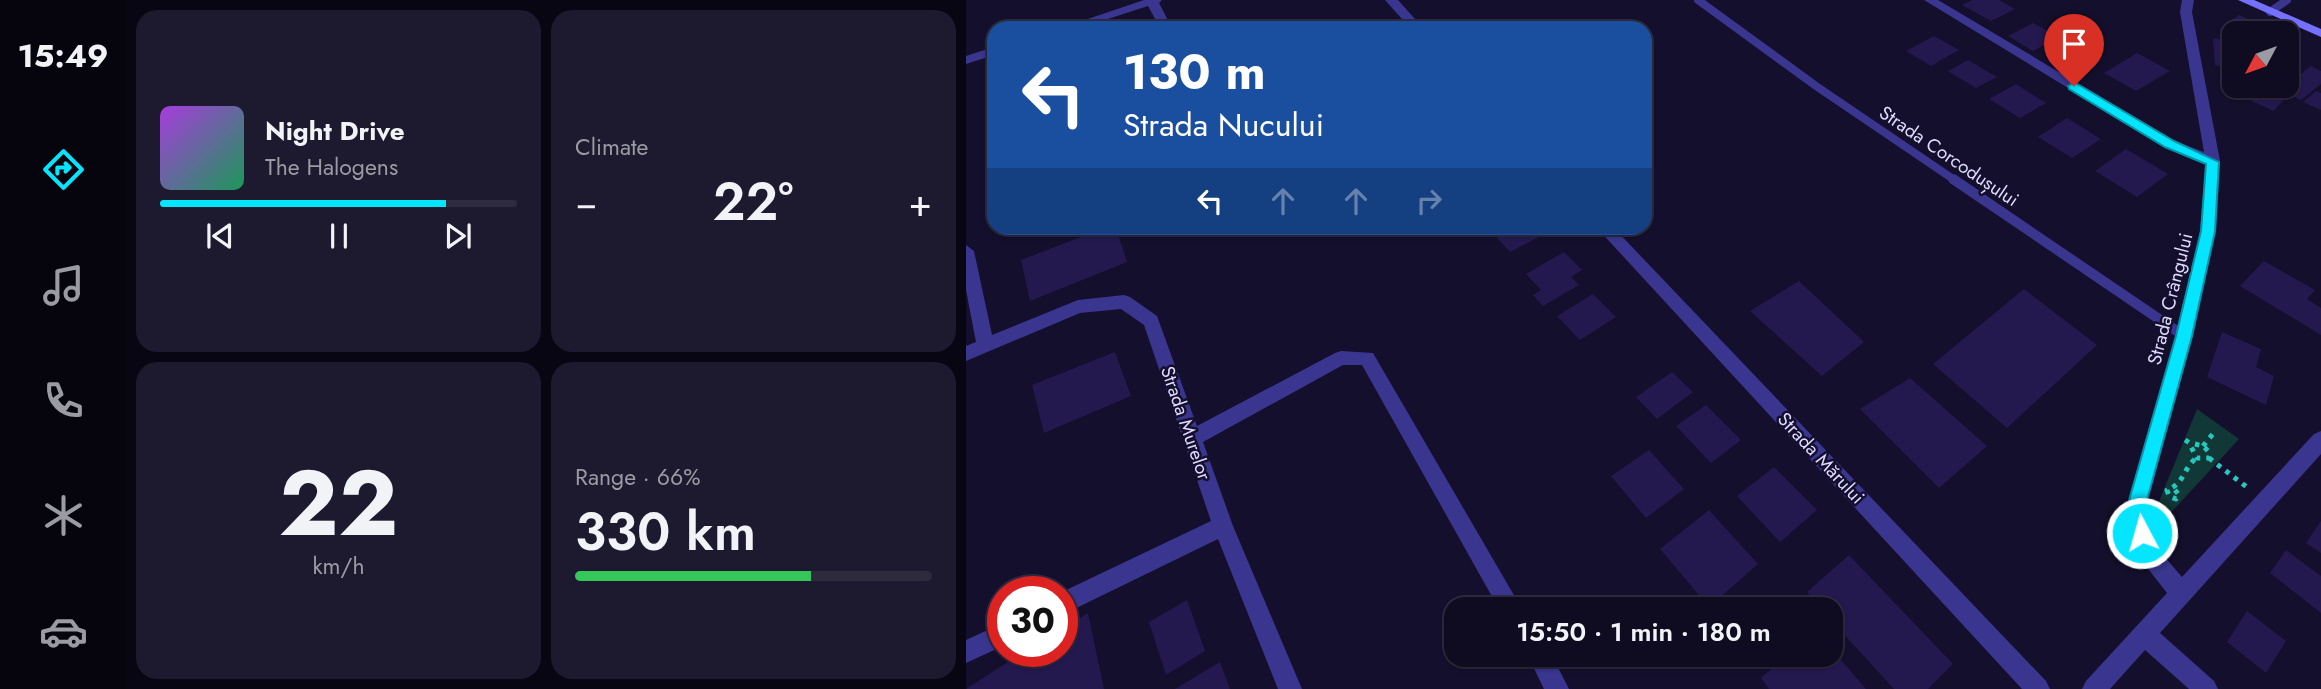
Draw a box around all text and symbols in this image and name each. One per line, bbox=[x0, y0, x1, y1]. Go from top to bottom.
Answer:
pin bbox=[2044, 14, 2104, 86]
north arrow bbox=[2222, 21, 2300, 98]
map controls bbox=[2222, 21, 2299, 98]
icon: arrive bbox=[2055, 25, 2093, 63]
text: 15:49 bbox=[18, 33, 108, 79]
text: 130 m bbox=[1123, 37, 1266, 107]
icon: left bbox=[1008, 49, 1099, 140]
street label: Strada Corcodușului bbox=[1874, 99, 2024, 213]
text: Strada Nucului bbox=[1123, 102, 1324, 148]
text: Night Drive bbox=[265, 112, 405, 150]
text: Climate bbox=[575, 130, 648, 164]
icon: directions bbox=[39, 145, 88, 194]
text: The Halogens bbox=[265, 150, 398, 184]
text: 22° bbox=[713, 164, 793, 240]
text: − bbox=[575, 175, 597, 230]
text: + bbox=[909, 175, 932, 230]
icon: left bbox=[1191, 182, 1229, 220]
icon: ahead bbox=[1264, 182, 1302, 220]
icon: ahead bbox=[1337, 182, 1375, 220]
icon: right bbox=[1410, 182, 1448, 220]
icon: previous bbox=[201, 217, 239, 255]
icon: pause bbox=[320, 217, 358, 255]
icon: next bbox=[439, 217, 477, 255]
street label: Strada Crângului bbox=[2141, 230, 2199, 368]
icon: music bbox=[39, 261, 88, 310]
street label: Strada Murelor bbox=[1154, 362, 1218, 484]
icon: phone bbox=[39, 376, 88, 425]
street label: Strada Mărului bbox=[1771, 406, 1871, 510]
text: 22 bbox=[279, 438, 398, 569]
text: Range · 66% bbox=[575, 460, 700, 494]
icon: climate bbox=[39, 491, 88, 540]
text: 330 km bbox=[575, 494, 756, 570]
position arrow bbox=[2105, 496, 2179, 570]
text: km/h bbox=[313, 549, 364, 583]
speed limit sign: 30 bbox=[987, 576, 1078, 667]
icon: car bbox=[39, 607, 88, 656]
text: 15:50 · 1 min · 180 m bbox=[1516, 613, 1771, 651]

